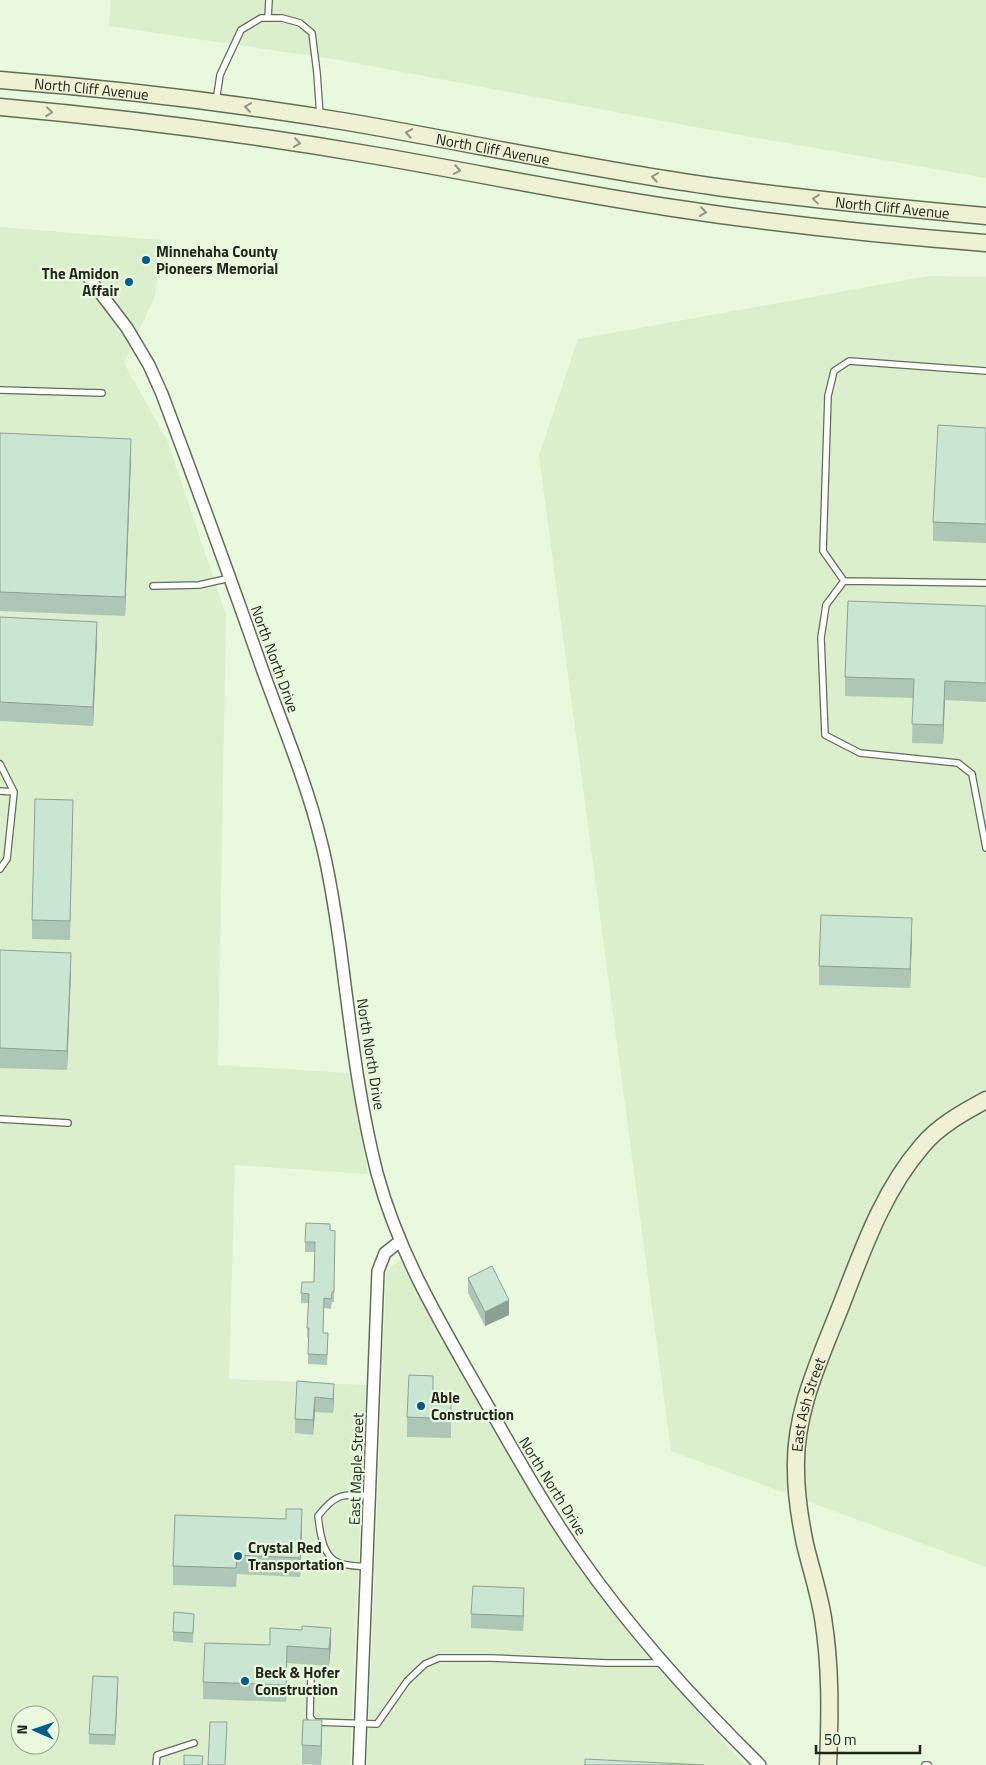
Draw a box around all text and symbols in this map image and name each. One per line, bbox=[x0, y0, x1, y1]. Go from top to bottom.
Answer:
street label: North Cliff Avenue bbox=[33, 71, 150, 106]
one-way arrow bbox=[244, 102, 252, 113]
one-way arrow bbox=[45, 106, 53, 117]
street label: North Cliff Avenue bbox=[434, 127, 552, 171]
one-way arrow bbox=[404, 128, 413, 139]
one-way arrow bbox=[292, 138, 301, 148]
one-way arrow bbox=[453, 164, 461, 174]
one-way arrow bbox=[650, 173, 659, 183]
street label: North Cliff Avenue bbox=[834, 190, 951, 224]
one-way arrow bbox=[811, 194, 819, 205]
one-way arrow bbox=[699, 207, 707, 217]
place label: Minnehaha County Pioneers Memorial bbox=[156, 240, 278, 280]
marker: Minnehaha County Pioneers Memorial bbox=[140, 254, 152, 266]
place label: The Amidon Affair bbox=[42, 262, 119, 302]
marker: The Amidon Affair bbox=[123, 276, 135, 288]
street label: North North Drive bbox=[245, 602, 305, 716]
street label: North North Drive bbox=[351, 997, 391, 1111]
street label: East Ash Street bbox=[785, 1353, 831, 1453]
place label: Able Construction bbox=[431, 1386, 514, 1426]
marker: Able Construction bbox=[415, 1400, 427, 1412]
street label: East Maple Street bbox=[343, 1412, 369, 1526]
street label: North North Drive bbox=[513, 1432, 593, 1540]
place label: Crystal Red Transportation bbox=[248, 1536, 344, 1576]
marker: Crystal Red Transportation bbox=[232, 1550, 244, 1562]
place label: Beck & Hofer Construction bbox=[255, 1661, 340, 1701]
marker: Beck & Hofer Construction bbox=[239, 1675, 251, 1687]
north arrow bbox=[10, 1705, 60, 1755]
scale bar bbox=[816, 1722, 920, 1754]
text: N bbox=[11, 1724, 32, 1735]
text: 50 m bbox=[824, 1728, 857, 1751]

